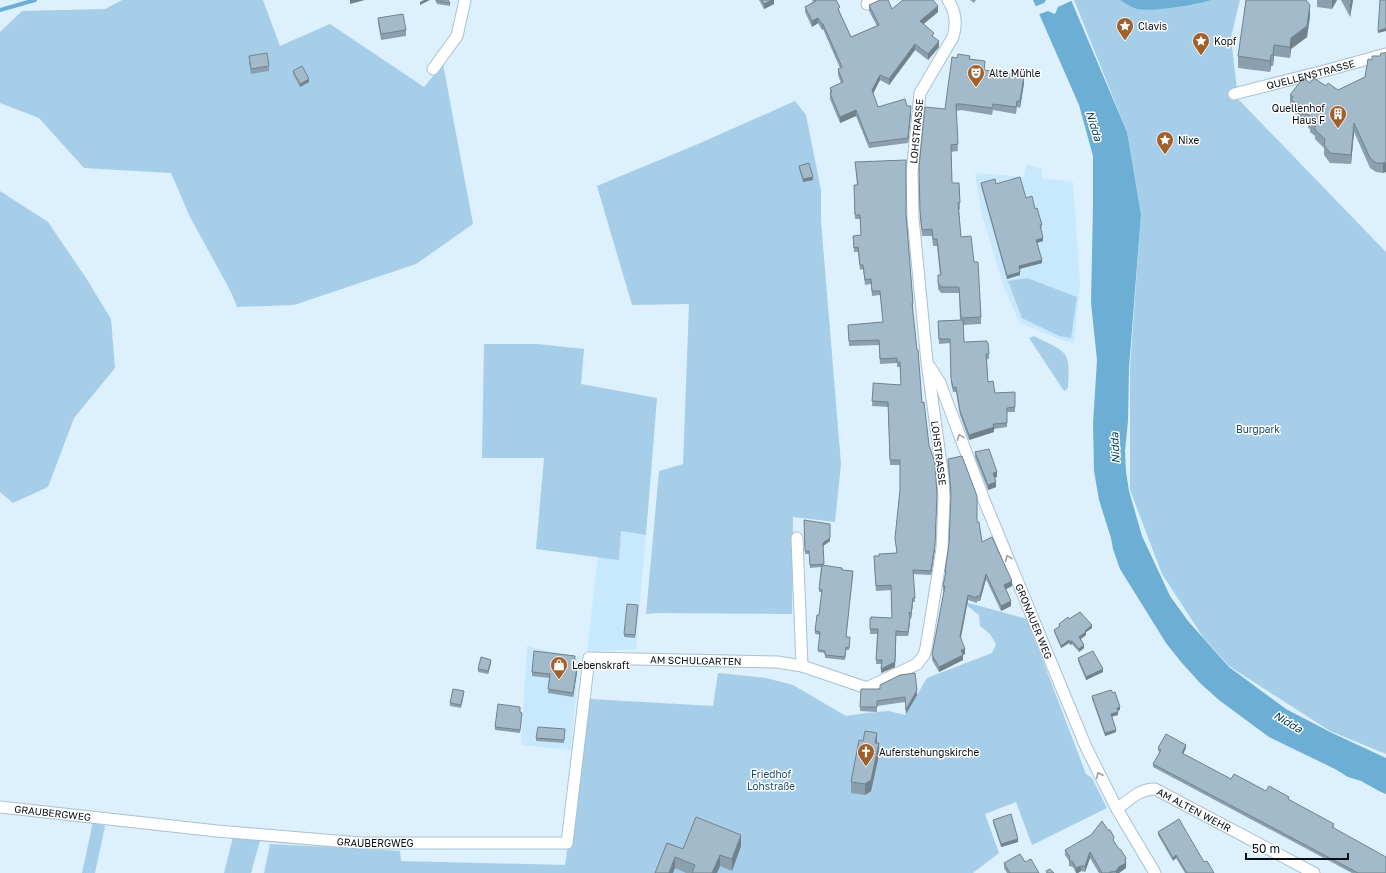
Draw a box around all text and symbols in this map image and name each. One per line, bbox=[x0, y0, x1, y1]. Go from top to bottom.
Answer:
place icon: Clavis bbox=[1115, 16, 1135, 41]
place label: Clavis bbox=[1138, 20, 1167, 32]
place icon: Kopf bbox=[1191, 31, 1211, 56]
place label: Kopf bbox=[1214, 35, 1237, 47]
street label: QUELLENSTRASSE bbox=[1265, 57, 1356, 92]
theatre icon: Alte Mühle bbox=[966, 63, 986, 88]
place label: Alte Mühle bbox=[989, 67, 1041, 79]
street label: LOHSTRASSE bbox=[907, 98, 925, 164]
place label: Quellenhof Haus F bbox=[1272, 102, 1325, 126]
building icon: Quellenhof Haus F bbox=[1328, 104, 1348, 129]
water label: Nidda bbox=[1084, 109, 1105, 143]
place icon: Nixe bbox=[1155, 130, 1175, 155]
place label: Nixe bbox=[1178, 134, 1200, 146]
street label: LOHSTRASSE bbox=[929, 420, 949, 486]
park label: Burgpark bbox=[1236, 423, 1280, 435]
water label: Nidda bbox=[1107, 431, 1122, 464]
one-way arrow bbox=[957, 433, 965, 440]
one-way arrow bbox=[1005, 554, 1013, 562]
street label: GRONAUER WEG bbox=[1013, 582, 1055, 661]
street label: AM SCHULGARTEN bbox=[650, 653, 742, 667]
shop icon: Lebenskraft bbox=[549, 655, 569, 680]
place label: Lebenskraft bbox=[572, 659, 630, 671]
water label: Nidda bbox=[1272, 708, 1306, 736]
church icon: Auferstehungskirche bbox=[856, 742, 876, 767]
place label: Auferstehungskirche bbox=[879, 746, 979, 758]
park label: Friedhof Lohstraße bbox=[747, 768, 795, 792]
one-way arrow bbox=[1096, 771, 1104, 779]
street label: AM ALTEN WEHR bbox=[1155, 785, 1233, 834]
street label: GRAUBERGWEG bbox=[14, 803, 92, 823]
street label: GRAUBERGWEG bbox=[336, 835, 414, 849]
scale bar bbox=[1246, 835, 1348, 861]
text: 50 m bbox=[1252, 841, 1280, 856]

